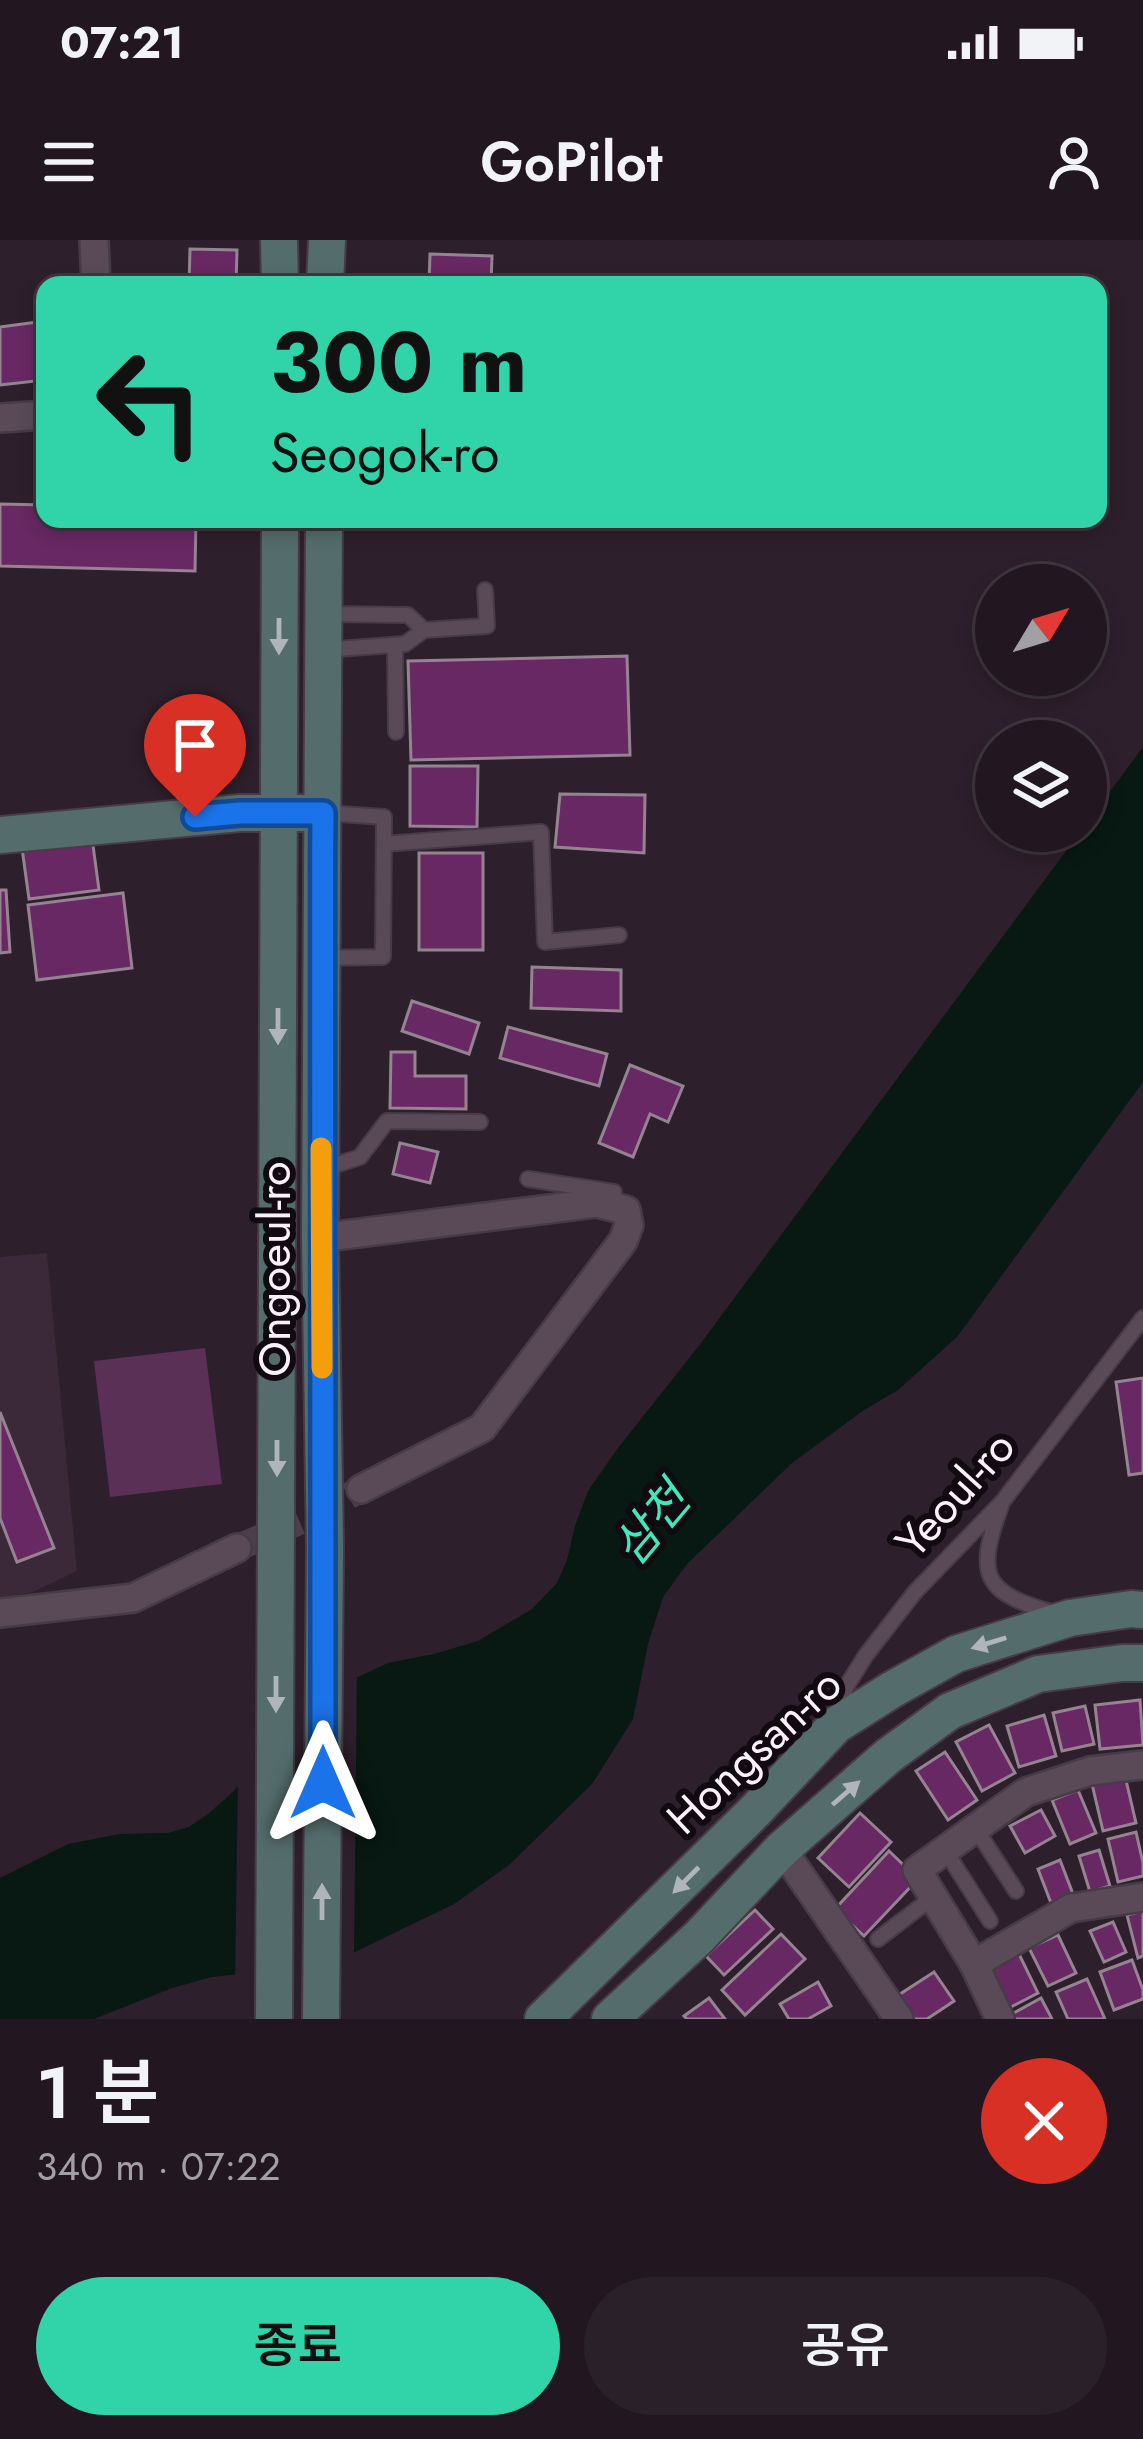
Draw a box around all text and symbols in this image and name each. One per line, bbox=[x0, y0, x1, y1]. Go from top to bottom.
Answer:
text: 07:21 bbox=[60, 10, 184, 75]
text: GoPilot bbox=[480, 123, 663, 201]
icon: menu bbox=[36, 129, 102, 195]
icon: person bbox=[1041, 129, 1107, 195]
text: 300 m bbox=[270, 302, 527, 424]
icon: left bbox=[72, 324, 228, 480]
text: Seogok-ro bbox=[270, 414, 499, 492]
north arrow bbox=[975, 564, 1107, 696]
map controls bbox=[975, 564, 1107, 852]
one-way arrow bbox=[269, 618, 289, 656]
pin bbox=[144, 694, 246, 817]
icon: arrive bbox=[162, 712, 228, 778]
button: layers bbox=[975, 720, 1107, 852]
one-way arrow bbox=[268, 1008, 288, 1046]
street label: Ongoeul-ro bbox=[242, 1161, 307, 1377]
street label: Yeoul-ro bbox=[880, 1416, 1030, 1572]
one-way arrow bbox=[267, 1440, 287, 1478]
water label: 삼천 bbox=[596, 1464, 709, 1580]
one-way arrow bbox=[970, 1635, 1007, 1654]
street label: Hongsan-ro bbox=[652, 1653, 856, 1849]
one-way arrow bbox=[266, 1676, 286, 1714]
position arrow bbox=[260, 1720, 386, 1846]
one-way arrow bbox=[831, 1780, 861, 1807]
one-way arrow bbox=[672, 1866, 701, 1894]
one-way arrow bbox=[312, 1882, 332, 1920]
text: 1 분 bbox=[36, 2041, 159, 2145]
button: close bbox=[981, 2058, 1107, 2184]
text: 340 m · 07:22 bbox=[36, 2138, 281, 2195]
button: 종료 bbox=[36, 2277, 560, 2415]
button: 공유 bbox=[584, 2277, 1107, 2415]

